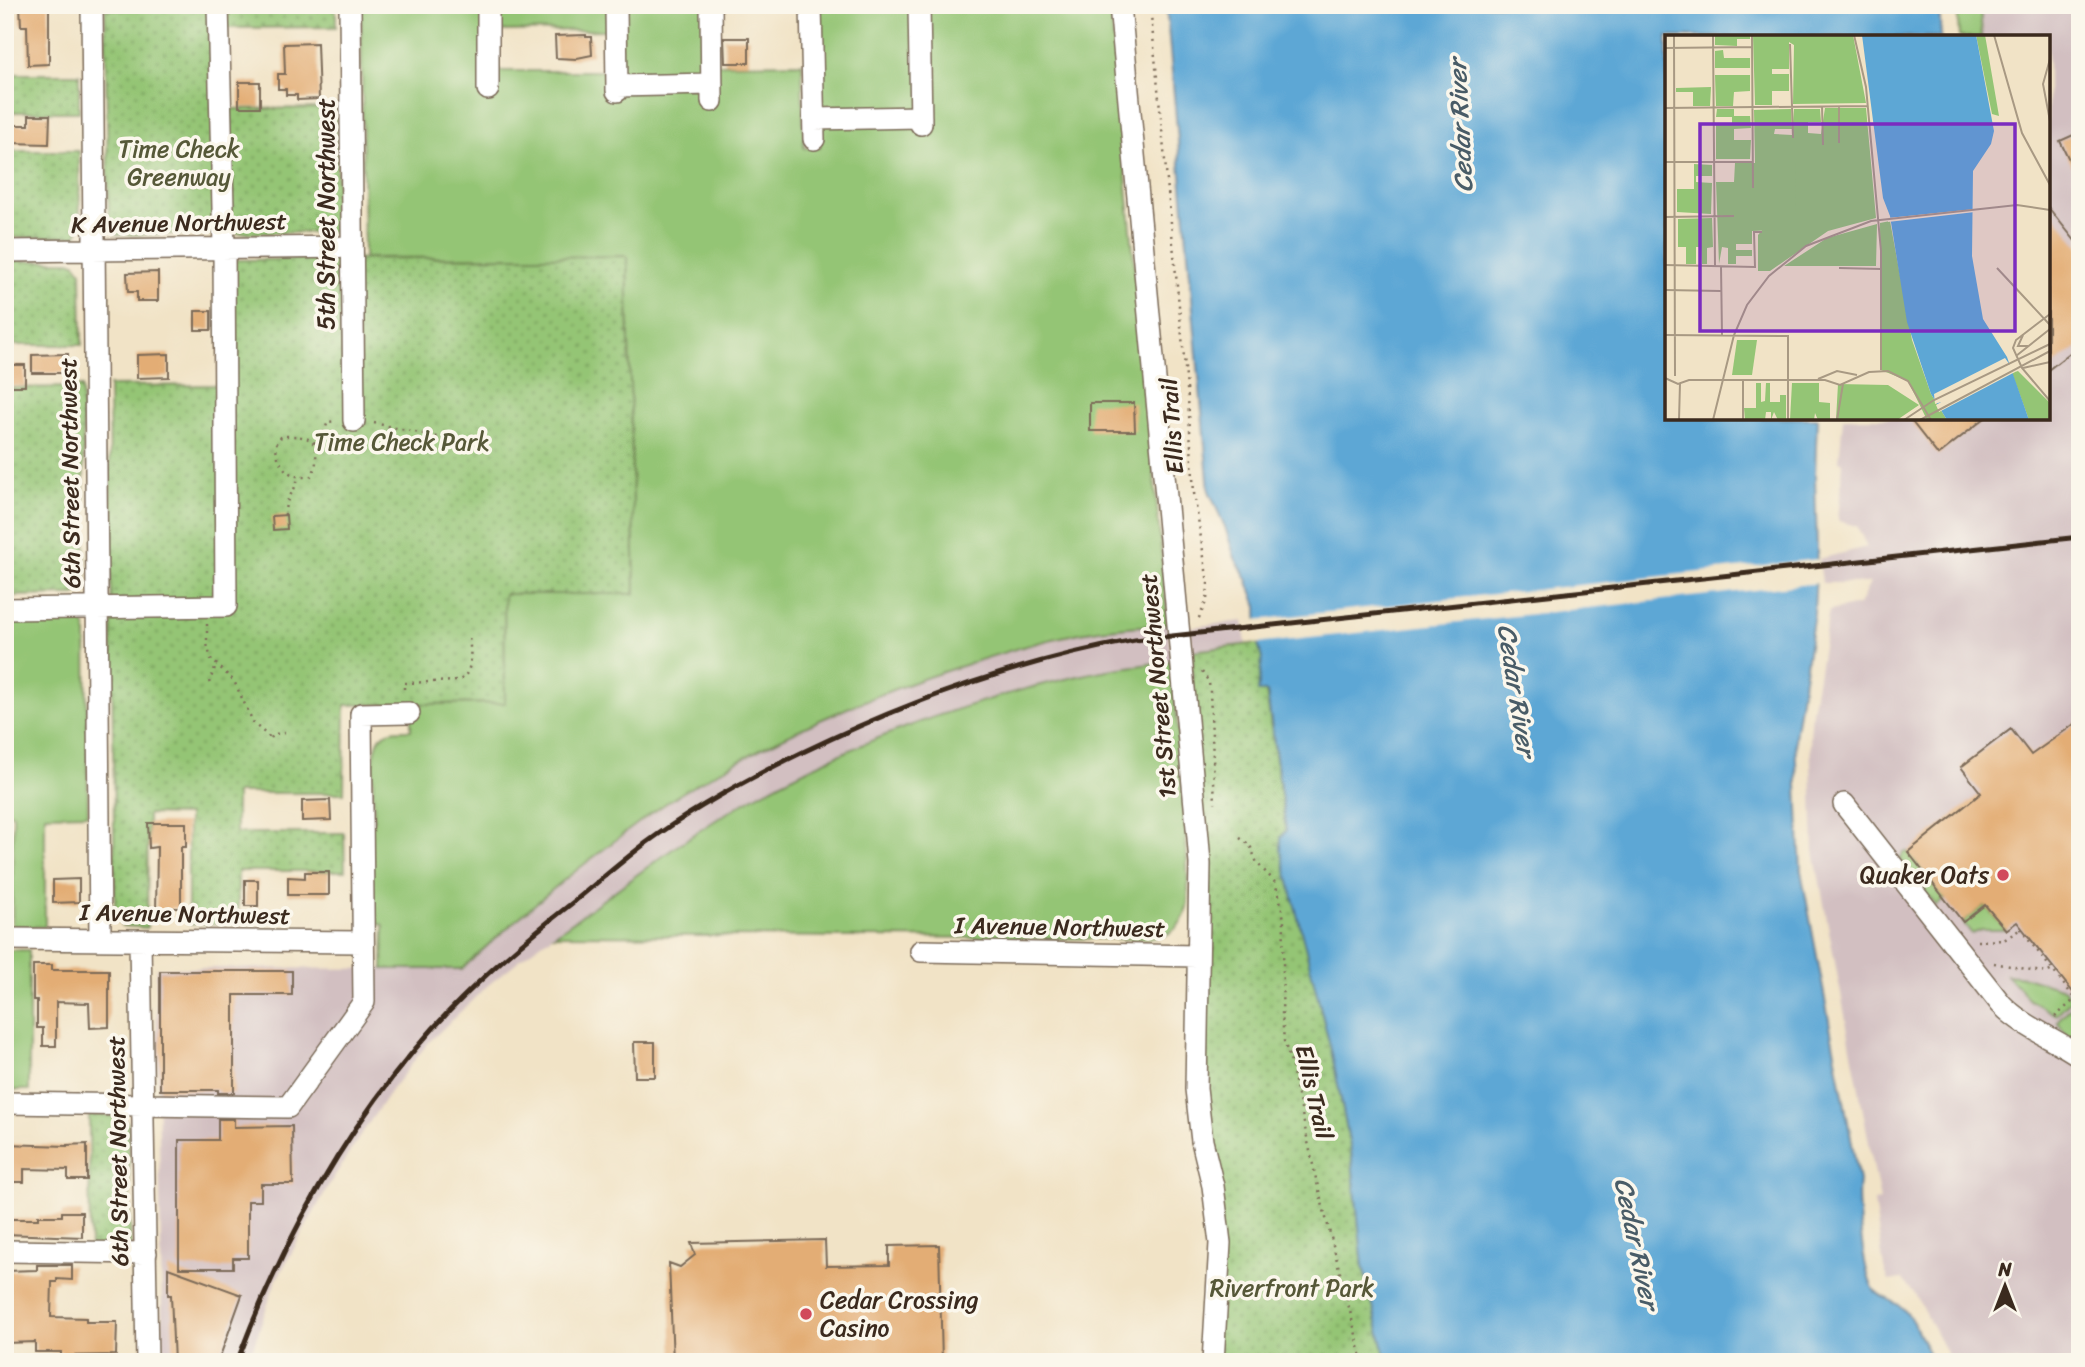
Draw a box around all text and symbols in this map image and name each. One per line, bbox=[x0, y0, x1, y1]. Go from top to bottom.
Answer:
inset map bbox=[1665, 35, 2050, 420]
water label: Cedar River bbox=[1433, 54, 1486, 194]
street label: 5th Street Northwest bbox=[305, 98, 347, 330]
park label: Time Check Greenway bbox=[119, 128, 240, 198]
street label: K Avenue Northwest bbox=[71, 200, 287, 246]
street label: 6th Street Northwest bbox=[47, 357, 93, 589]
street label: Ellis Trail bbox=[1148, 375, 1196, 475]
park label: Time Check Park bbox=[314, 421, 490, 463]
street label: 1st Street Northwest bbox=[1127, 572, 1189, 800]
water label: Cedar River bbox=[1484, 621, 1551, 763]
place label: Quaker Oats bbox=[1860, 854, 1990, 896]
marker: Quaker Oats bbox=[1995, 867, 2011, 883]
street label: I Avenue Northwest bbox=[78, 891, 291, 937]
street label: I Avenue Northwest bbox=[953, 904, 1166, 950]
street label: 6th Street Northwest bbox=[95, 1035, 141, 1267]
street label: Ellis Trail bbox=[1283, 1040, 1346, 1145]
water label: Cedar River bbox=[1601, 1173, 1674, 1317]
north arrow bbox=[1969, 1252, 2039, 1322]
text: N bbox=[1997, 1253, 2012, 1286]
park label: Riverfront Park bbox=[1210, 1267, 1375, 1309]
place label: Cedar Crossing Casino bbox=[820, 1279, 979, 1349]
marker: Cedar Crossing Casino bbox=[798, 1306, 814, 1322]

